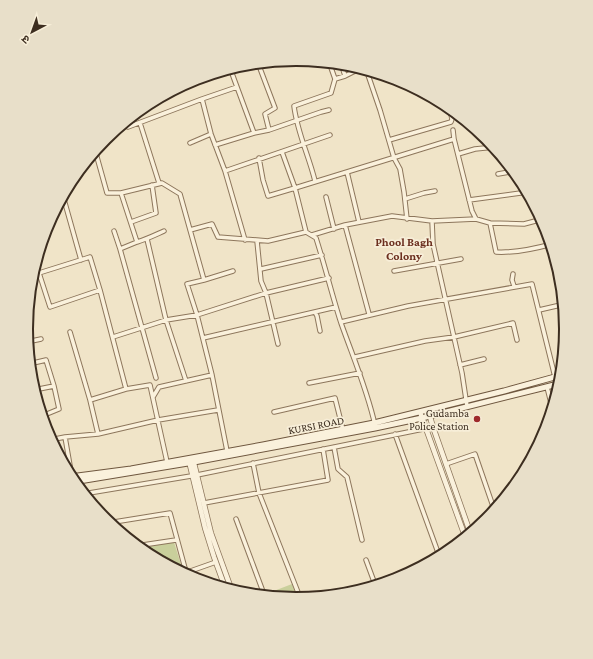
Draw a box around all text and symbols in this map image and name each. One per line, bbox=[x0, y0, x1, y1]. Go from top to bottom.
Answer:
north arrow bbox=[12, 12, 52, 52]
text: उ bbox=[19, 33, 32, 46]
district label: Phool Bagh Colony bbox=[375, 235, 433, 263]
place label: Gudamba Police Station bbox=[409, 407, 469, 432]
street label: KURSI ROAD bbox=[287, 414, 345, 436]
marker: Gudamba Police Station bbox=[472, 414, 482, 424]

